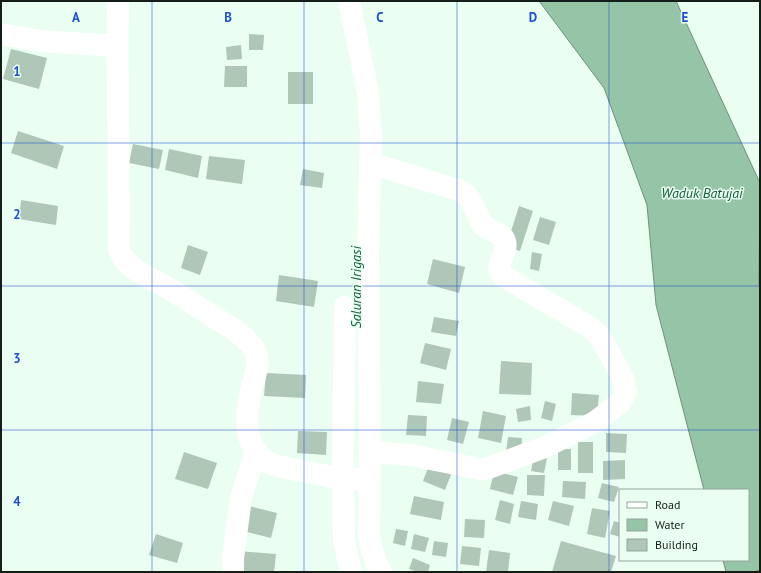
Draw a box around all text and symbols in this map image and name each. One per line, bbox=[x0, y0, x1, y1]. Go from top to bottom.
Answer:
text: A bbox=[72, 9, 80, 26]
text: B bbox=[224, 9, 232, 26]
text: C bbox=[376, 9, 384, 26]
text: D bbox=[529, 9, 537, 26]
text: E bbox=[682, 9, 689, 26]
text: 1 bbox=[13, 63, 21, 80]
water label: Waduk Batujai bbox=[661, 184, 743, 202]
text: 2 bbox=[13, 206, 21, 223]
water label: Saluran Irigasi bbox=[347, 245, 365, 328]
text: 3 bbox=[13, 350, 21, 367]
legend bbox=[619, 489, 749, 561]
text: 4 bbox=[13, 493, 21, 510]
text: Road bbox=[655, 497, 680, 512]
text: Water bbox=[655, 517, 685, 532]
text: Building bbox=[655, 537, 698, 552]

